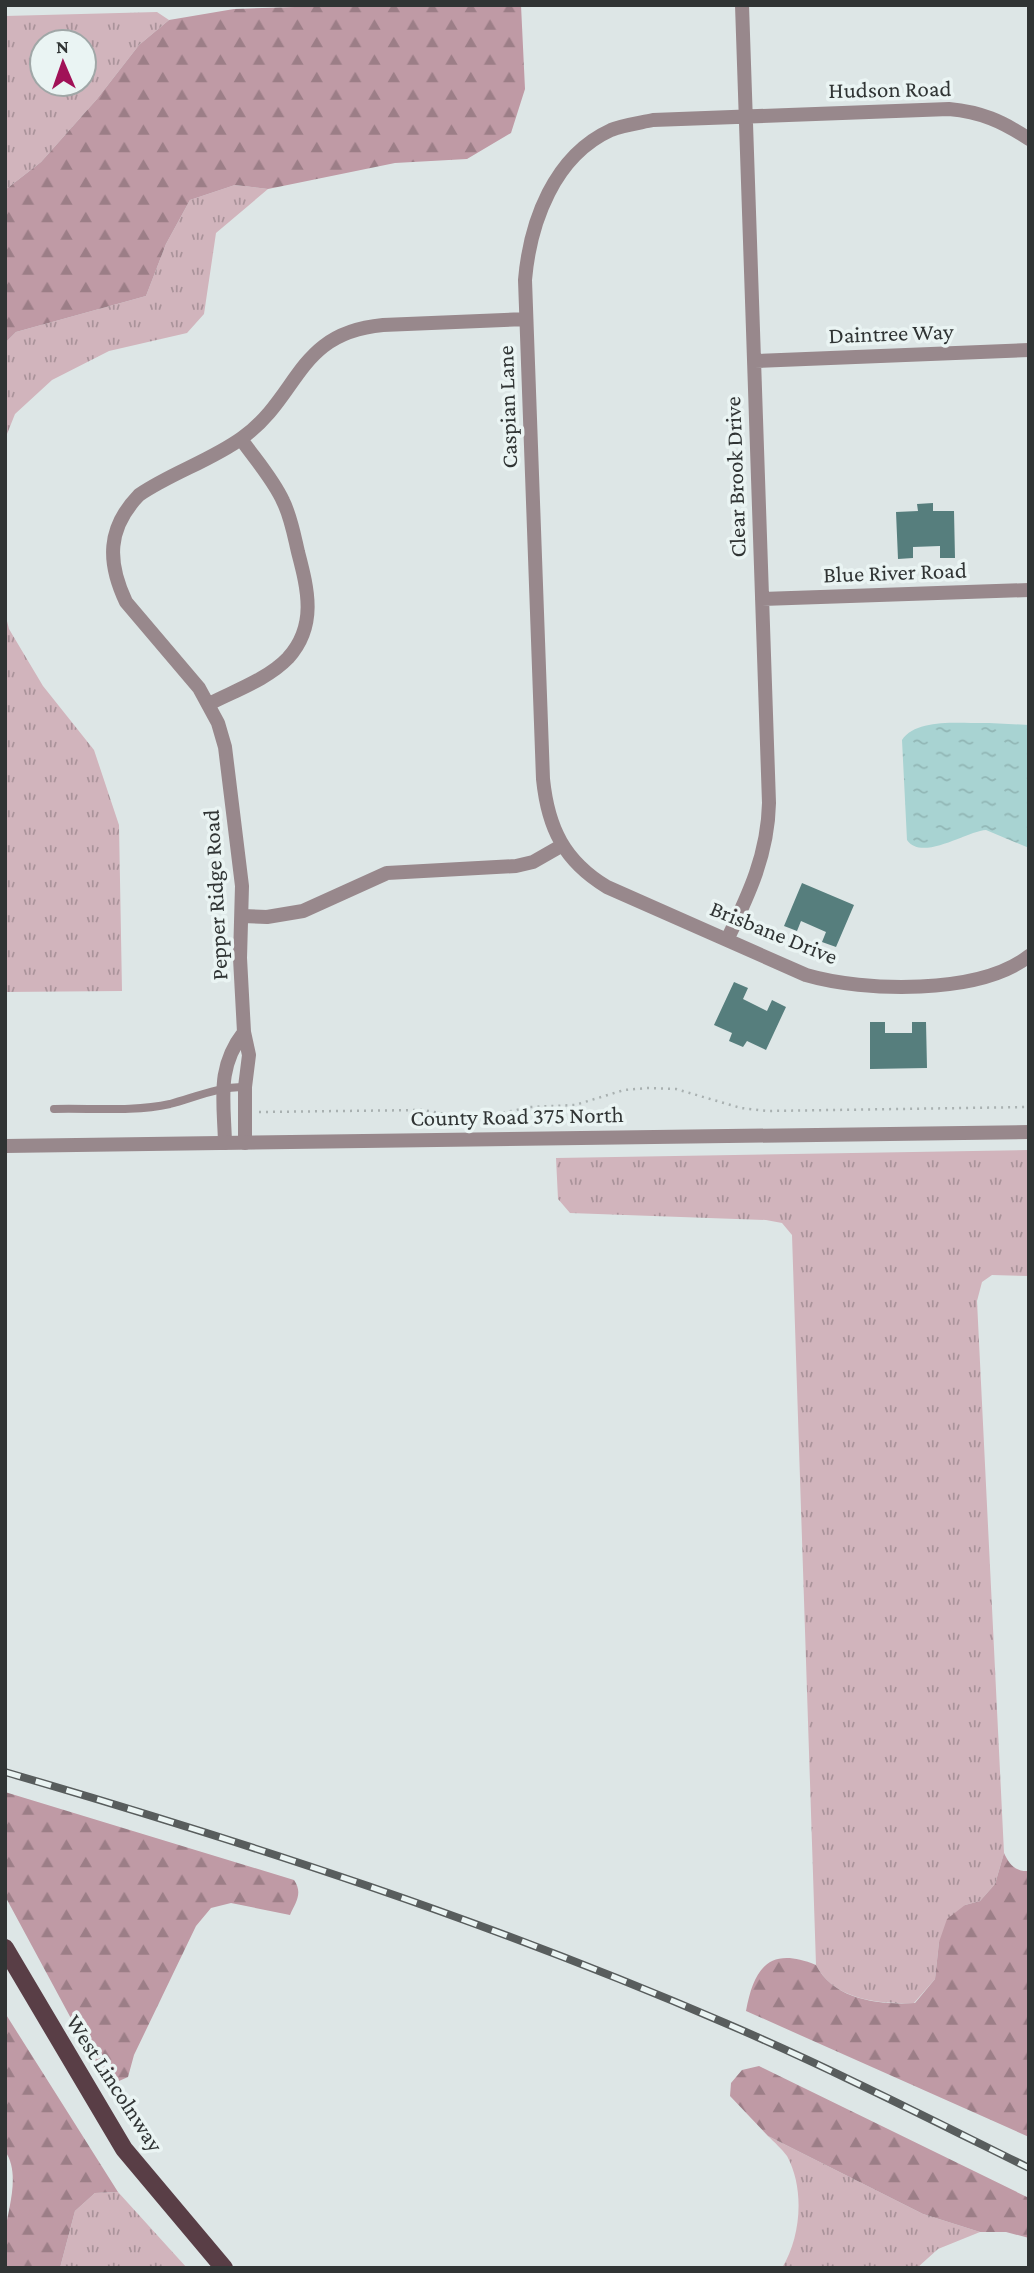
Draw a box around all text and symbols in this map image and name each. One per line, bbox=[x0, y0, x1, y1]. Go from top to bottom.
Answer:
north arrow bbox=[28, 28, 98, 98]
text: N bbox=[56, 36, 69, 57]
street label: Hudson Road bbox=[828, 75, 952, 103]
street label: Daintree Way bbox=[828, 318, 954, 348]
street label: Caspian Lane bbox=[492, 345, 522, 469]
street label: Clear Brook Drive bbox=[719, 396, 751, 558]
street label: Blue River Road bbox=[823, 557, 967, 587]
street label: Pepper Ridge Road bbox=[198, 809, 232, 981]
street label: Brisbane Drive bbox=[707, 895, 841, 969]
street label: County Road 375 North bbox=[410, 1101, 624, 1131]
street label: West Lincolnway bbox=[61, 2010, 169, 2157]

